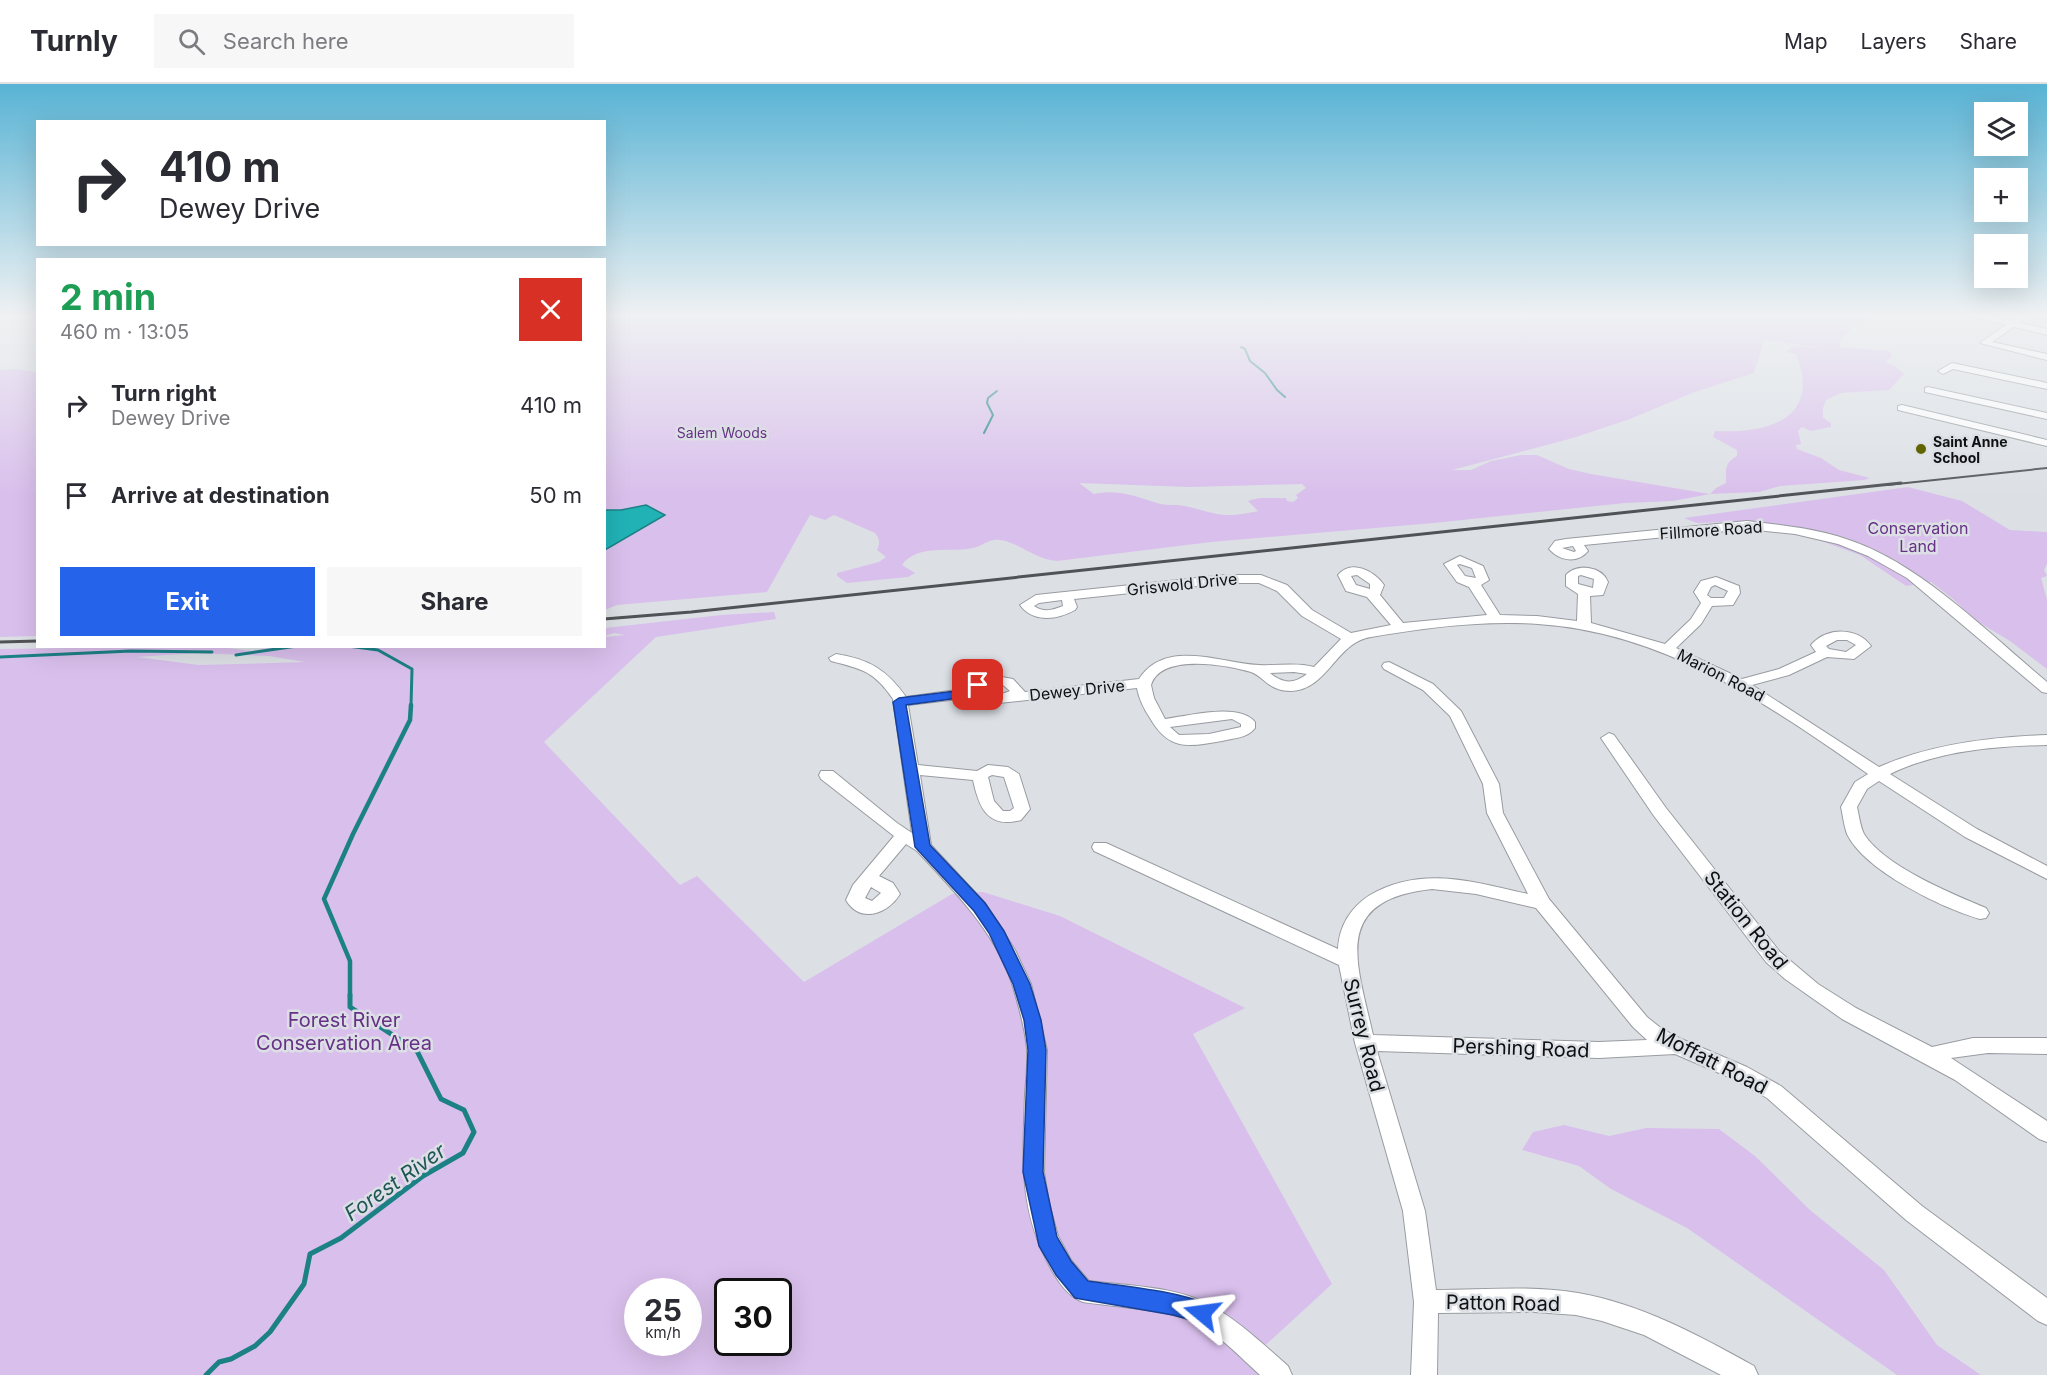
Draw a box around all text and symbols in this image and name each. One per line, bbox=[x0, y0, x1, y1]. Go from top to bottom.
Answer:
search box bbox=[154, 14, 574, 68]
text: Turnly bbox=[30, 24, 118, 58]
icon: search bbox=[175, 25, 208, 58]
text: Search here bbox=[223, 28, 349, 54]
text: Map bbox=[1784, 29, 1828, 54]
text: Layers bbox=[1861, 29, 1927, 54]
text: Share bbox=[1960, 29, 2017, 54]
map controls bbox=[1974, 102, 2028, 288]
button: layers bbox=[1974, 102, 2028, 156]
text: 410 m bbox=[159, 141, 281, 192]
icon: right bbox=[60, 144, 138, 222]
button: + bbox=[1974, 168, 2028, 222]
text: Dewey Drive bbox=[159, 192, 320, 225]
button: − bbox=[1974, 234, 2028, 288]
text: 2 min bbox=[60, 275, 156, 319]
button: close bbox=[519, 278, 582, 341]
text: 460 m · 13:05 bbox=[60, 320, 189, 344]
text: Turn right bbox=[111, 380, 217, 406]
icon: right bbox=[60, 389, 93, 422]
text: 410 m bbox=[520, 392, 582, 418]
text: Dewey Drive bbox=[111, 406, 231, 430]
park label: Salem Woods bbox=[677, 424, 767, 441]
place label: Saint Anne School bbox=[1933, 433, 2007, 466]
marker: Saint Anne School bbox=[1914, 442, 1928, 456]
icon: arrive bbox=[60, 479, 93, 512]
text: Arrive at destination bbox=[111, 482, 330, 508]
text: 50 m bbox=[529, 482, 582, 508]
street label: Fillmore Road bbox=[1659, 516, 1763, 544]
park label: Conservation Land bbox=[1868, 518, 1968, 556]
button: Exit bbox=[60, 567, 315, 636]
button: Share bbox=[327, 567, 582, 636]
street label: Griswold Drive bbox=[1126, 568, 1238, 600]
street label: Marion Road bbox=[1674, 644, 1768, 706]
pin bbox=[952, 659, 1003, 710]
icon: arrive bbox=[961, 668, 994, 701]
street label: Dewey Drive bbox=[1028, 675, 1126, 705]
street label: Station Road bbox=[1699, 866, 1793, 974]
street label: Surrey Road bbox=[1338, 976, 1390, 1094]
park label: Forest River Conservation Area bbox=[256, 1008, 432, 1055]
street label: Moffatt Road bbox=[1652, 1023, 1772, 1099]
street label: Pershing Road bbox=[1452, 1034, 1590, 1062]
water label: Forest River bbox=[340, 1137, 451, 1226]
speed limit sign: 30 bbox=[714, 1278, 792, 1356]
position arrow bbox=[1170, 1281, 1234, 1345]
street label: Patton Road bbox=[1446, 1290, 1560, 1316]
text: 25 bbox=[644, 1292, 682, 1328]
text: km/h bbox=[645, 1323, 681, 1342]

